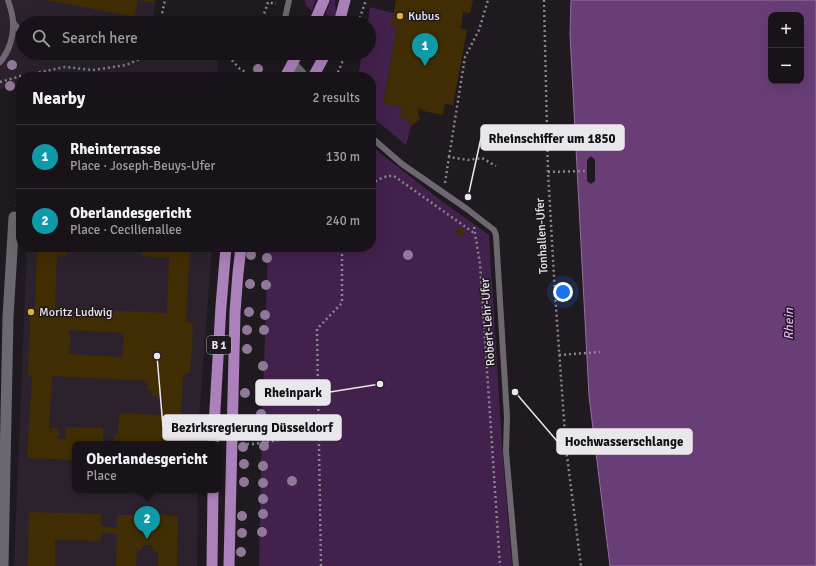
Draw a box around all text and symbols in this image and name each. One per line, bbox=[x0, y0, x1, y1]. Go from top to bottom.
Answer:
place label: Kubus bbox=[408, 9, 440, 24]
marker: Kubus bbox=[395, 11, 405, 21]
map controls bbox=[768, 12, 804, 84]
button: + bbox=[768, 12, 804, 48]
search box bbox=[16, 16, 376, 60]
icon: search bbox=[30, 27, 52, 49]
text: Search here bbox=[62, 29, 138, 47]
pin: 1 bbox=[412, 33, 438, 66]
button: − bbox=[768, 48, 804, 84]
text: Nearby bbox=[32, 88, 85, 109]
text: 2 results bbox=[312, 90, 360, 106]
callout: Rheinschiffer um 1850 bbox=[481, 125, 624, 150]
text: Rheinschiffer um 1850 bbox=[489, 131, 615, 147]
text: Rheinterrasse bbox=[70, 140, 161, 158]
text: 1 bbox=[41, 149, 49, 165]
text: 130 m bbox=[326, 149, 360, 165]
text: Place · Joseph-Beuys-Ufer bbox=[70, 158, 215, 174]
street label: Tonhallen-Ufer bbox=[532, 197, 551, 274]
text: Oberlandesgericht bbox=[70, 204, 191, 222]
text: 2 bbox=[41, 213, 49, 229]
text: 240 m bbox=[326, 213, 360, 229]
text: Place · Cecilienallee bbox=[70, 222, 182, 238]
street label: Robert-Lehr-Ufer bbox=[477, 277, 499, 366]
your location bbox=[553, 282, 573, 302]
place label: Moritz Ludwig bbox=[39, 305, 112, 320]
marker: Moritz Ludwig bbox=[26, 307, 36, 317]
water label: Rhein bbox=[781, 307, 797, 340]
road number: B 1 bbox=[207, 336, 231, 354]
callout: Rheinpark bbox=[256, 380, 330, 405]
text: Rheinpark bbox=[264, 385, 322, 401]
callout: Bezirksregierung Düsseldorf bbox=[163, 415, 341, 440]
text: Bezirksregierung Düsseldorf bbox=[171, 420, 334, 436]
callout: Hochwasserschlange bbox=[557, 429, 692, 454]
text: Hochwasserschlange bbox=[565, 434, 684, 450]
popup bbox=[72, 441, 222, 493]
text: Oberlandesgericht bbox=[86, 450, 208, 468]
text: Place bbox=[86, 468, 117, 484]
pin: 2 bbox=[134, 506, 160, 539]

